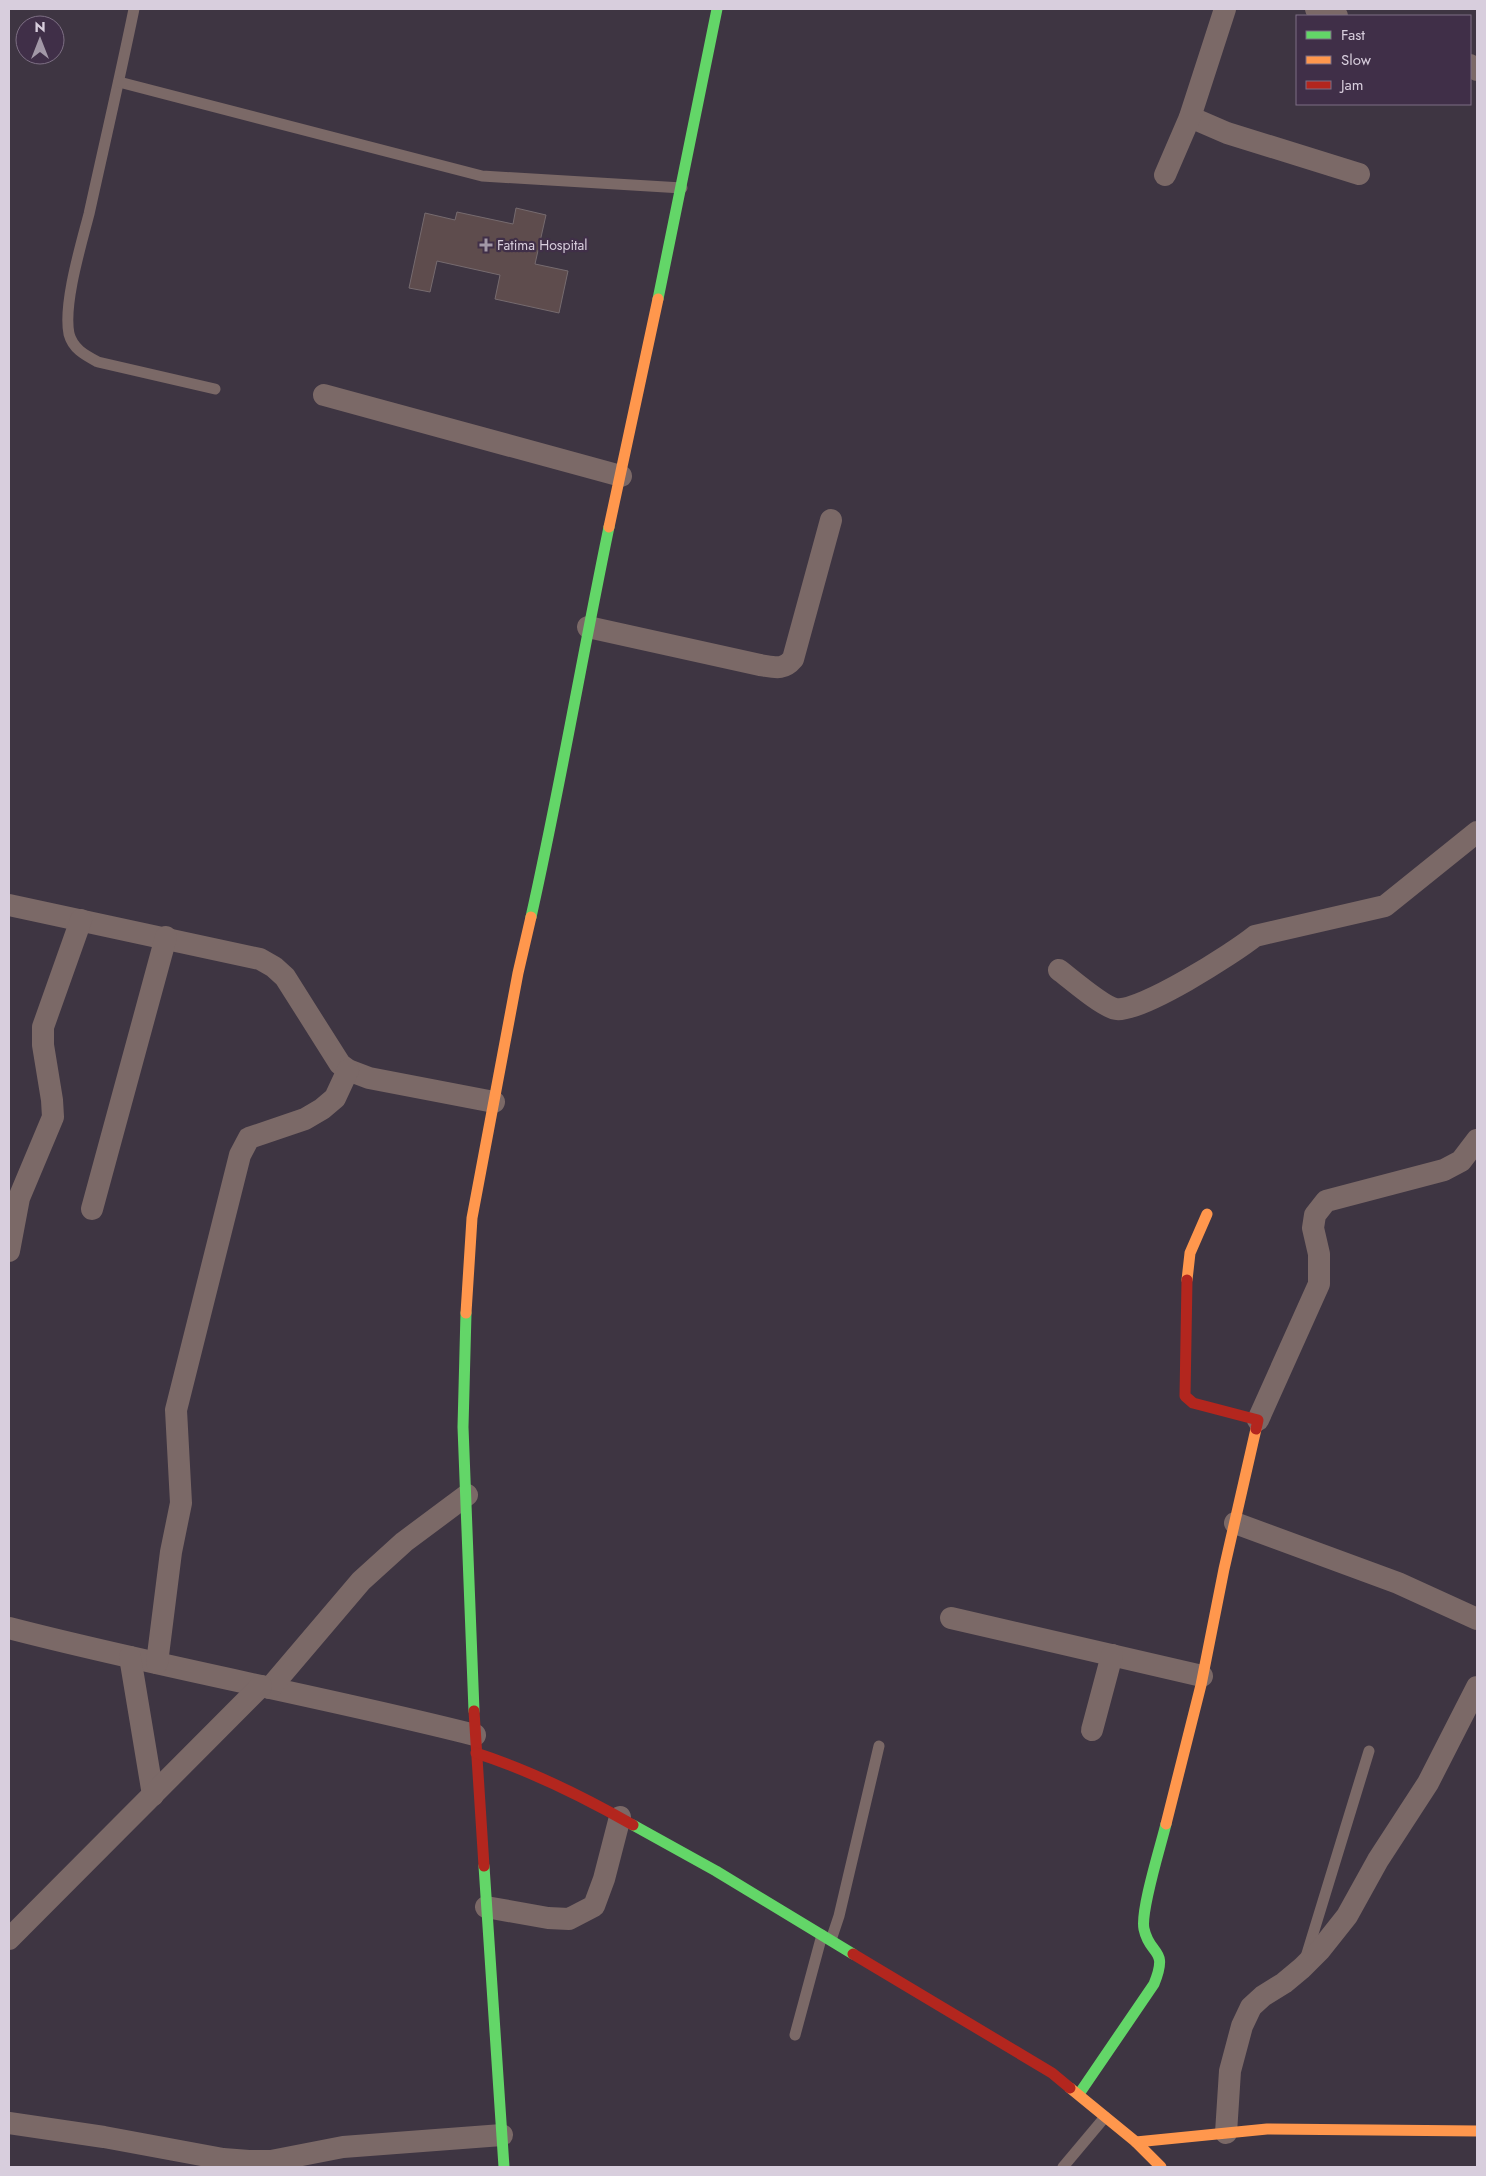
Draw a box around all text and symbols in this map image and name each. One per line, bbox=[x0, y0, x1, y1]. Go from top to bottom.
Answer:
north arrow bbox=[15, 15, 65, 65]
legend bbox=[1296, 15, 1471, 105]
text: N bbox=[34, 17, 46, 37]
text: Fast bbox=[1341, 24, 1365, 46]
text: Slow bbox=[1341, 49, 1372, 71]
text: Jam bbox=[1339, 74, 1364, 96]
place label: Fatima Hospital bbox=[497, 235, 587, 255]
marker: Fatima Hospital bbox=[479, 238, 493, 252]

